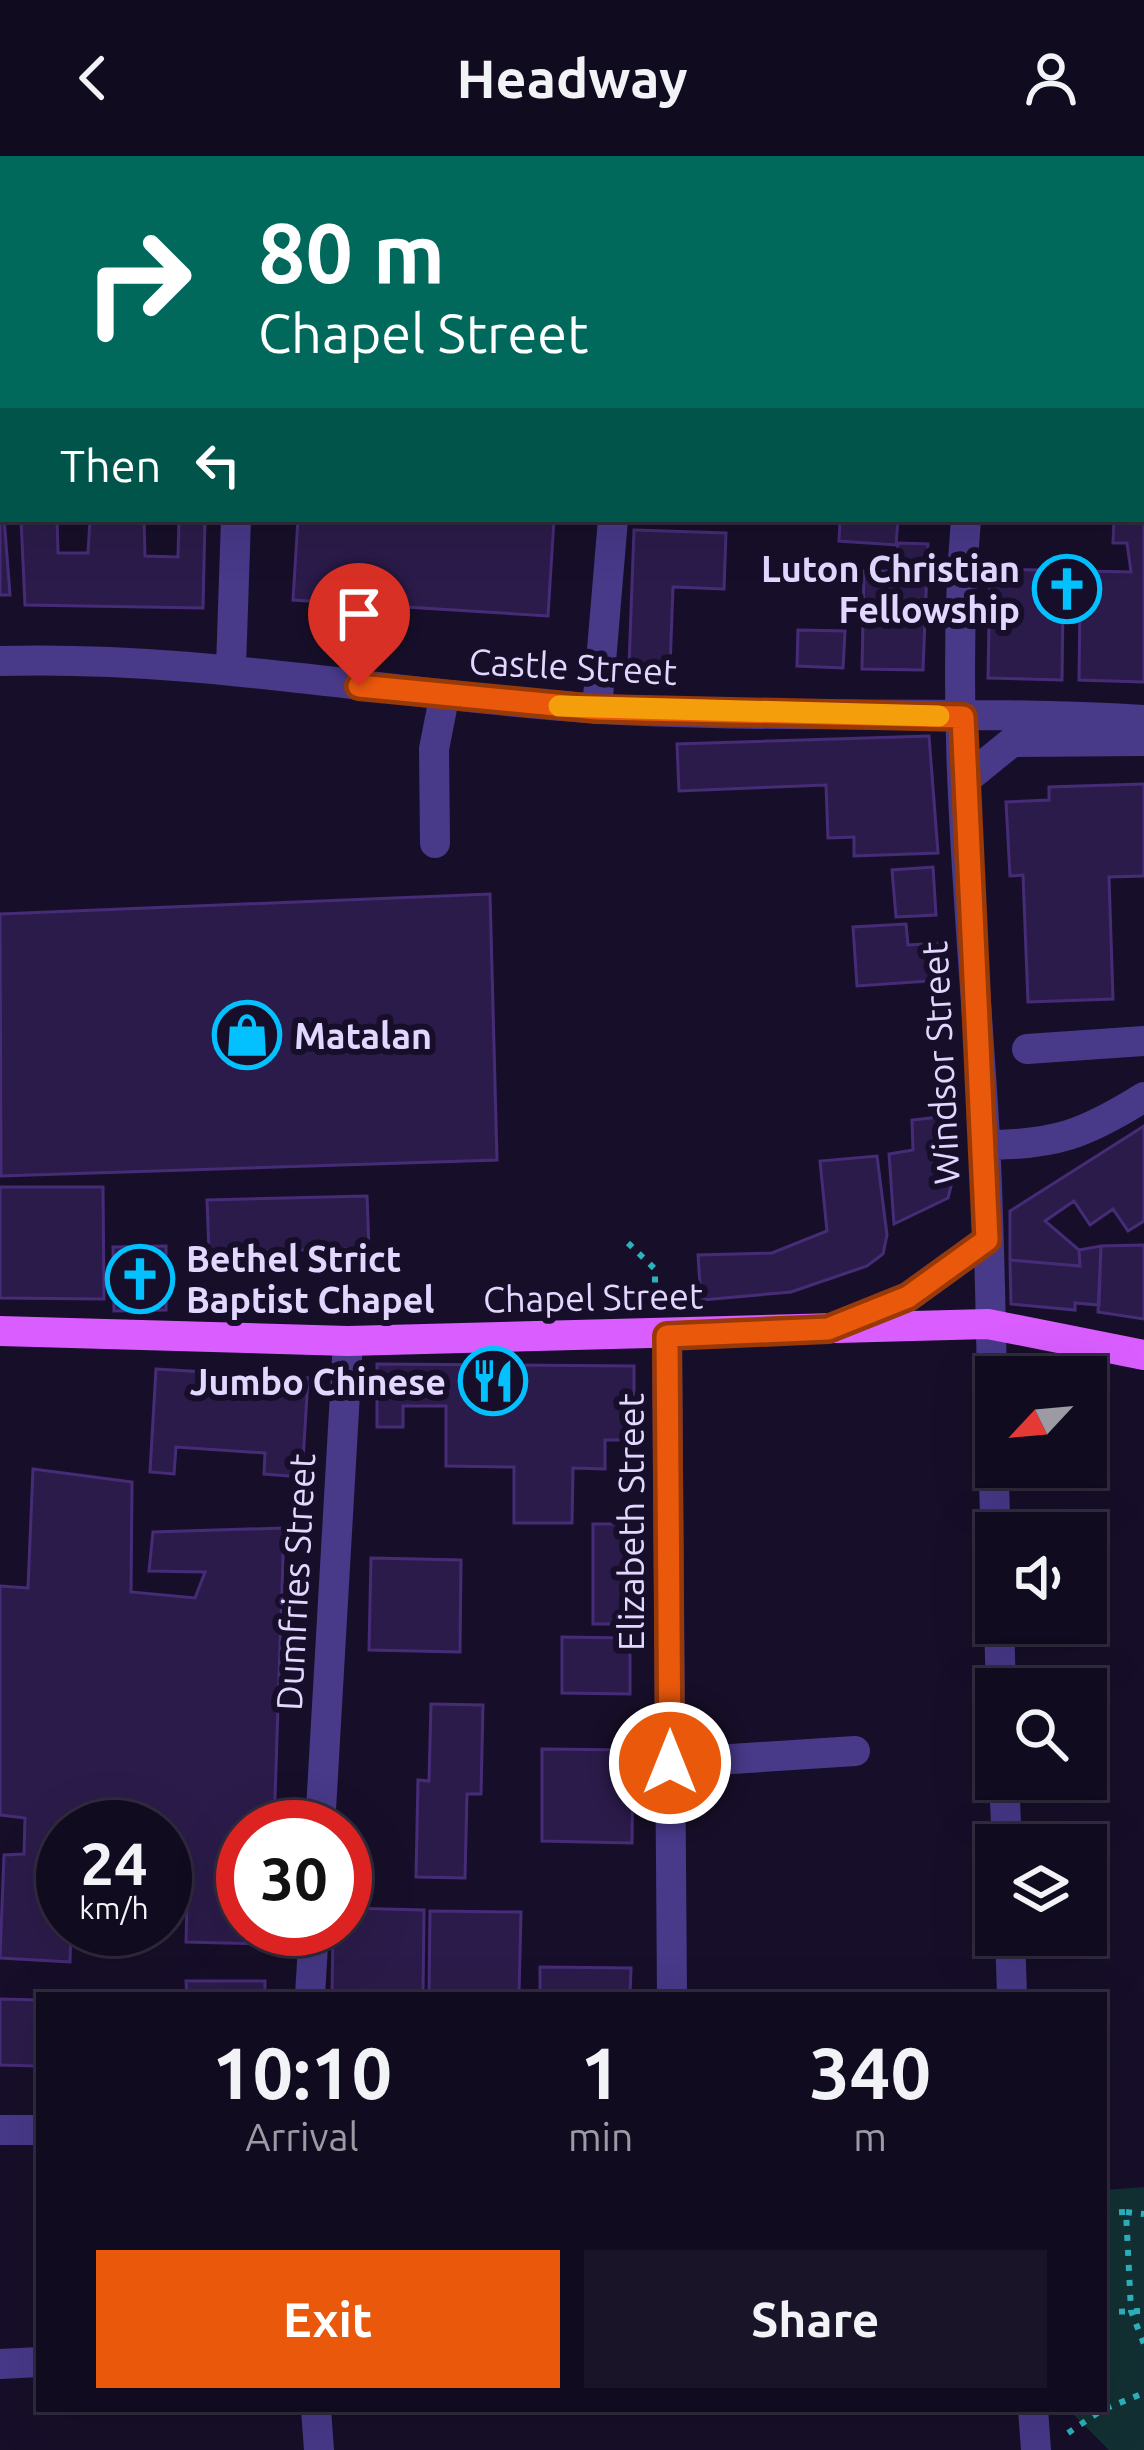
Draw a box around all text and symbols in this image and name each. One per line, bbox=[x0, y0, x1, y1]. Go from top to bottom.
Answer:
icon: back bbox=[60, 45, 126, 111]
icon: person bbox=[1018, 45, 1084, 111]
text: Headway bbox=[456, 48, 688, 108]
icon: right bbox=[60, 204, 216, 360]
text: 80 m bbox=[258, 205, 445, 299]
text: Chapel Street bbox=[258, 303, 588, 363]
icon: left bbox=[185, 432, 251, 498]
text: Then bbox=[60, 440, 161, 491]
place label: Luton Christian Fellowship bbox=[761, 548, 1020, 630]
church icon: Luton Christian Fellowship bbox=[1032, 554, 1102, 624]
pin bbox=[308, 563, 410, 686]
icon: arrive bbox=[326, 581, 392, 647]
street label: Castle Street bbox=[468, 640, 678, 692]
street label: Windsor Street bbox=[913, 940, 967, 1186]
shop icon: Matalan bbox=[212, 1000, 282, 1070]
place label: Matalan bbox=[294, 1015, 432, 1056]
place label: Bethel Strict Baptist Chapel bbox=[186, 1238, 434, 1320]
church icon: Bethel Strict Baptist Chapel bbox=[105, 1244, 175, 1314]
street label: Chapel Street bbox=[483, 1275, 703, 1319]
restaurant icon: Jumbo Chinese bbox=[458, 1346, 528, 1416]
north arrow bbox=[975, 1356, 1107, 1488]
map controls bbox=[975, 1356, 1107, 1956]
place label: Jumbo Chinese bbox=[190, 1361, 446, 1402]
street label: Elizabeth Street bbox=[610, 1393, 651, 1651]
street label: Dumfries Street bbox=[268, 1452, 322, 1712]
button: sound bbox=[975, 1512, 1107, 1644]
button: search bbox=[975, 1668, 1107, 1800]
position arrow bbox=[607, 1700, 733, 1826]
speed limit sign: 30 bbox=[216, 1800, 372, 1956]
button: layers bbox=[975, 1824, 1107, 1956]
text: 24 bbox=[80, 1829, 148, 1896]
text: km/h bbox=[79, 1891, 149, 1925]
text: 10:10 bbox=[212, 2032, 392, 2113]
text: 1 bbox=[580, 2032, 621, 2113]
text: 340 bbox=[809, 2032, 931, 2113]
text: Arrival bbox=[245, 2115, 359, 2158]
text: min bbox=[568, 2115, 633, 2158]
text: m bbox=[853, 2115, 887, 2158]
button: Exit bbox=[96, 2250, 560, 2388]
button: Share bbox=[584, 2250, 1047, 2388]

